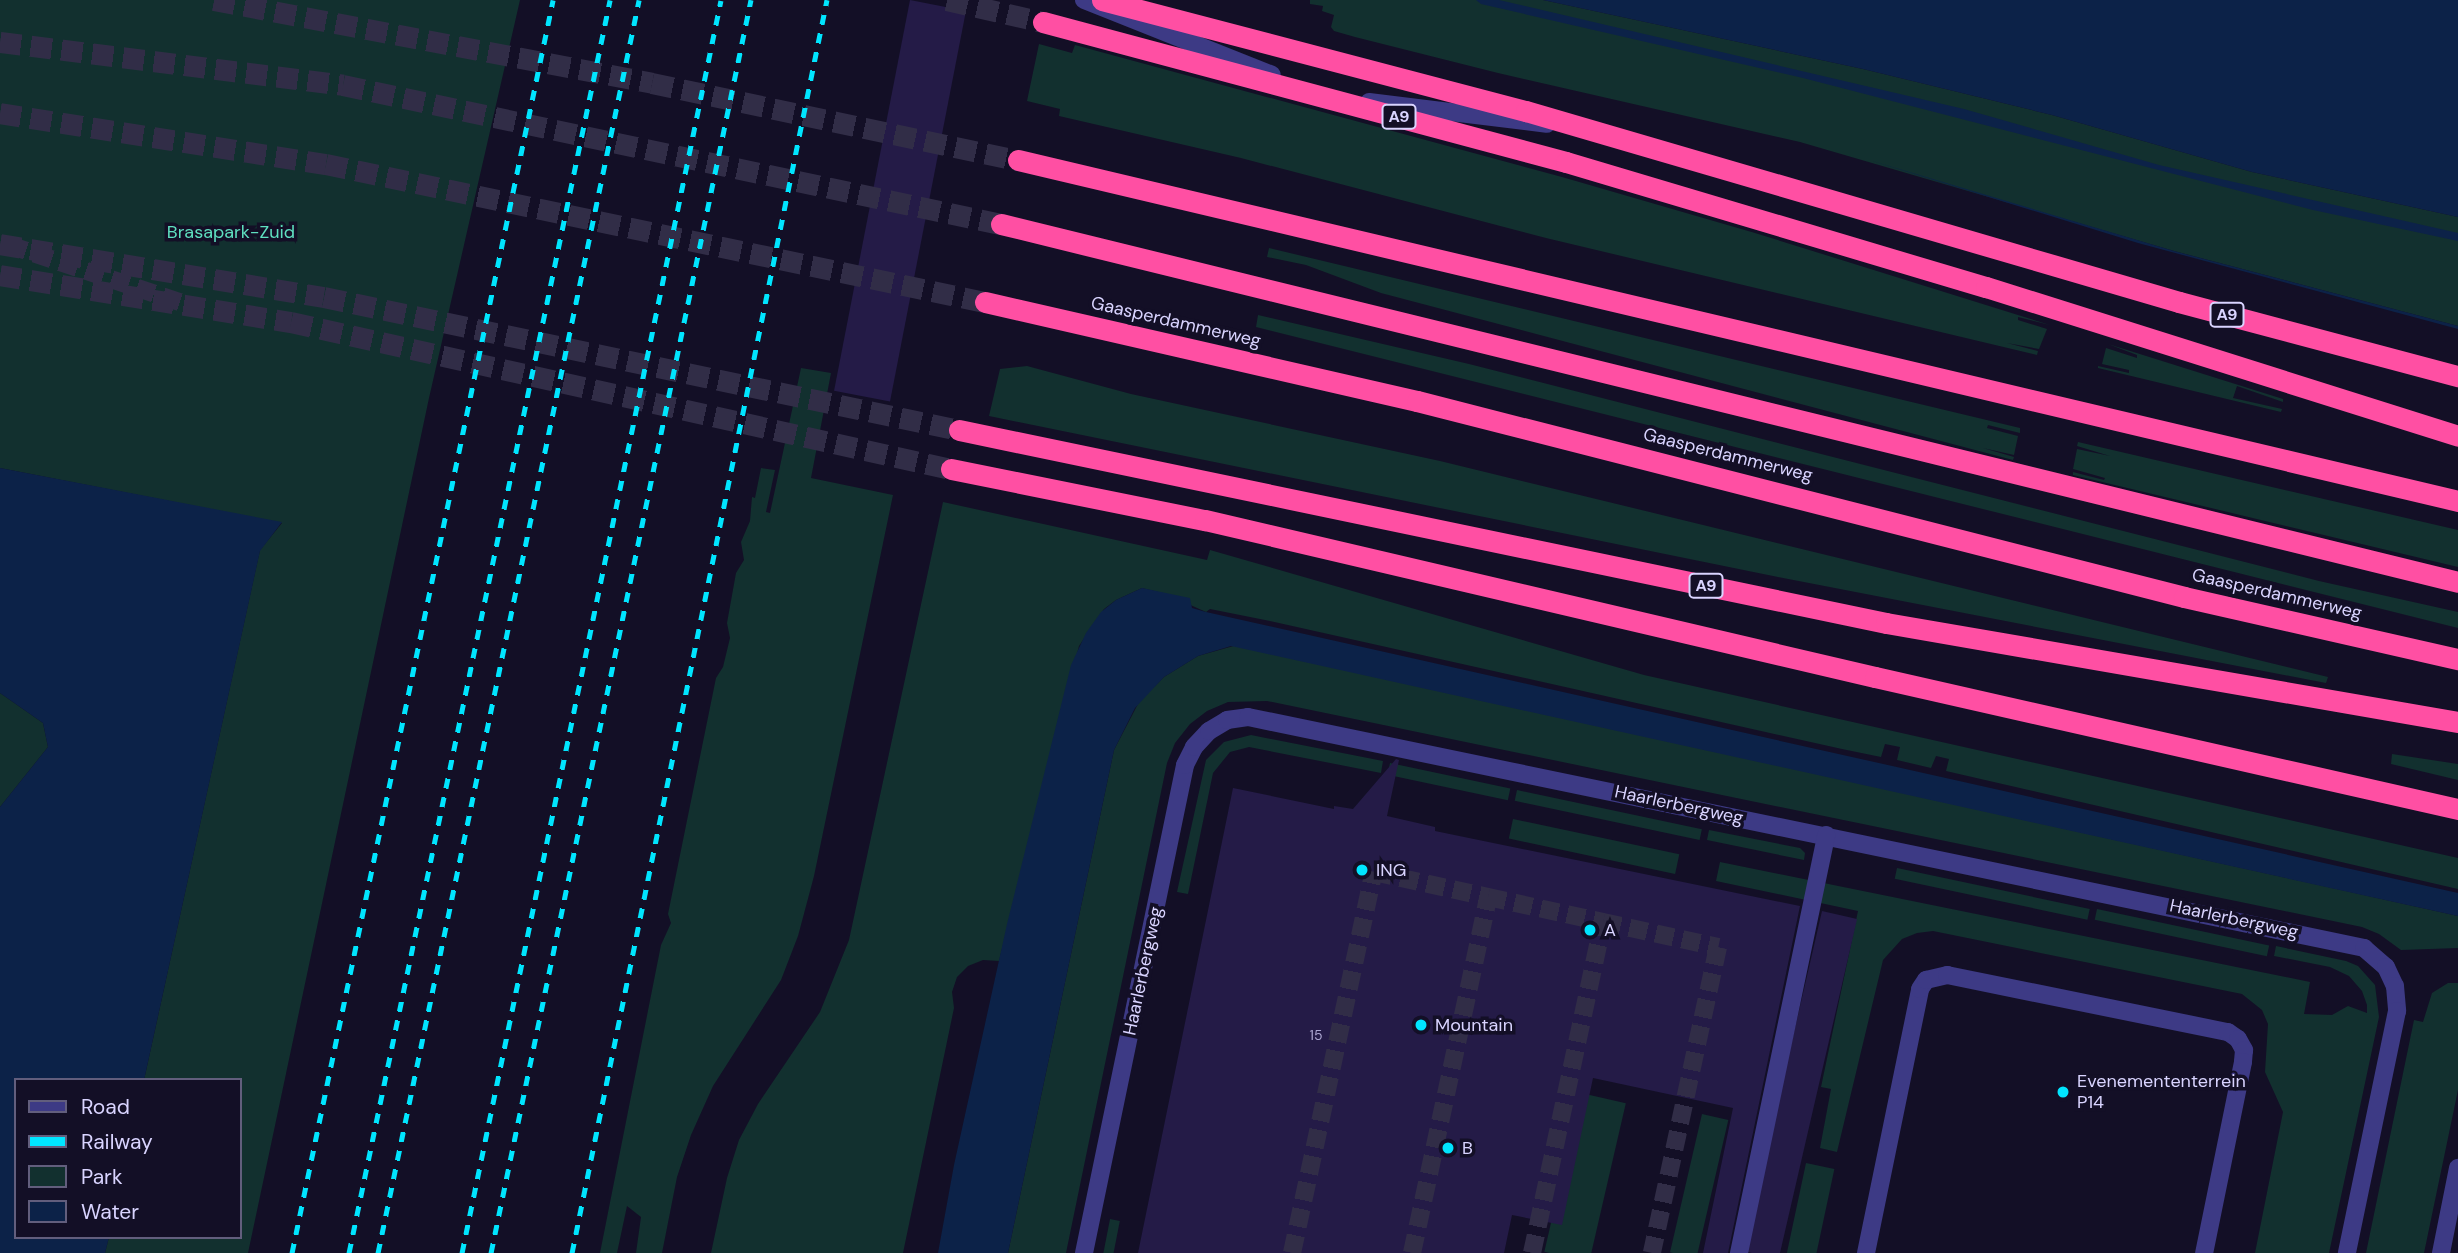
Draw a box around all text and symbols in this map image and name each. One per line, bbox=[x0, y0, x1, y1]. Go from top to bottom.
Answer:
road number: A9 bbox=[1382, 105, 1416, 130]
park label: Brasapark-Zuid bbox=[167, 221, 295, 243]
street label: Gaasperdammerweg bbox=[1089, 292, 1263, 352]
road number: A9 bbox=[2210, 302, 2244, 328]
street label: Gaasperdammerweg bbox=[1641, 424, 1815, 486]
street label: Gaasperdammerweg bbox=[2190, 564, 2364, 624]
road number: A9 bbox=[1688, 573, 1724, 598]
street label: Haarlerbergweg bbox=[1613, 781, 1745, 829]
place label: ING bbox=[1376, 859, 1406, 881]
marker: ING bbox=[1354, 862, 1370, 878]
street label: Haarlerbergweg bbox=[2168, 895, 2300, 943]
street label: Haarlerbergweg bbox=[1119, 905, 1167, 1037]
place label: A bbox=[1604, 919, 1616, 941]
marker: A bbox=[1582, 922, 1598, 938]
place label: Mountain bbox=[1435, 1014, 1513, 1036]
marker: Mountain bbox=[1413, 1017, 1429, 1033]
house number: 15 bbox=[1310, 1027, 1322, 1043]
place label: Evenemententerrein P14 bbox=[2077, 1071, 2246, 1114]
legend bbox=[14, 1078, 242, 1239]
marker: Evenemententerrein P14 bbox=[2055, 1084, 2071, 1100]
text: Road bbox=[81, 1093, 130, 1121]
text: Railway bbox=[81, 1128, 153, 1156]
place label: B bbox=[1462, 1137, 1473, 1159]
marker: B bbox=[1440, 1140, 1456, 1156]
text: Park bbox=[81, 1163, 122, 1191]
text: Water bbox=[81, 1198, 139, 1226]

